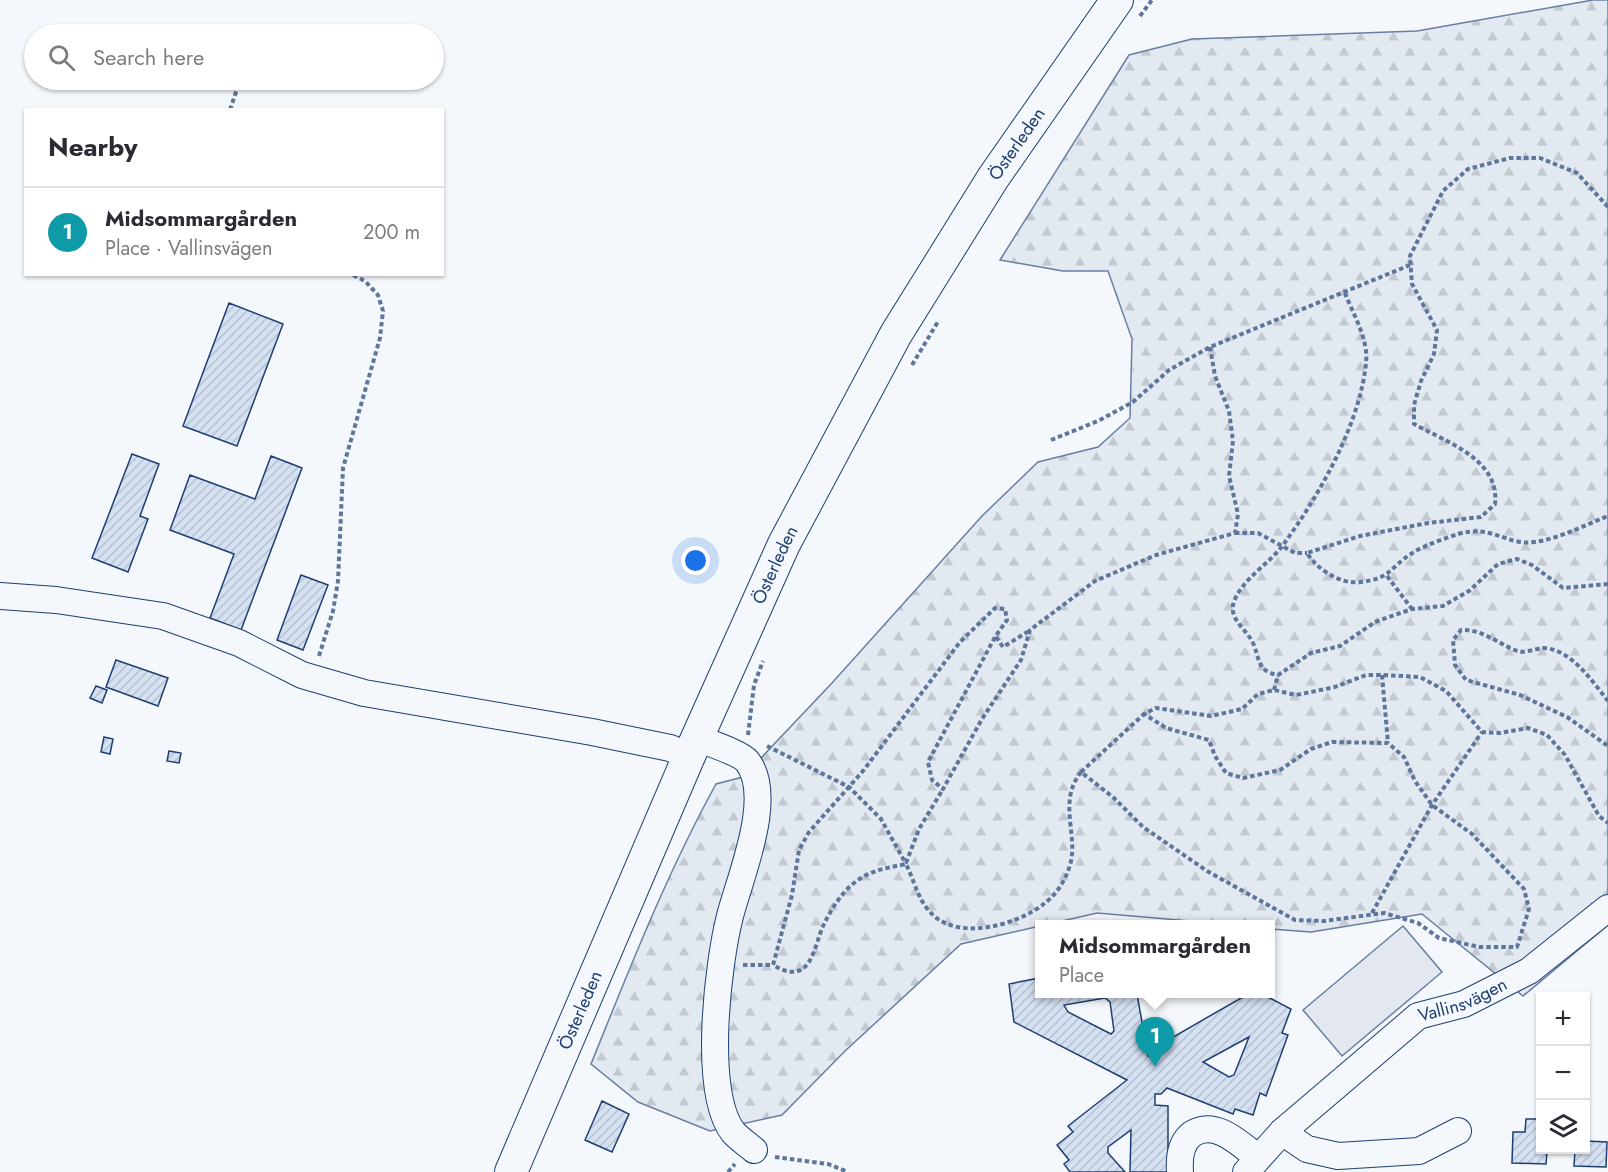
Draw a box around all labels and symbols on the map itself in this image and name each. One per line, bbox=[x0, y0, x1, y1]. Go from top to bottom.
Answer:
street label: Österleden bbox=[982, 102, 1051, 186]
street label: Österleden bbox=[746, 521, 804, 608]
your location bbox=[681, 546, 710, 575]
street label: Österleden bbox=[552, 967, 609, 1054]
street label: Vallinsvägen bbox=[1415, 971, 1512, 1028]
pin: 1 bbox=[1136, 1018, 1174, 1067]

